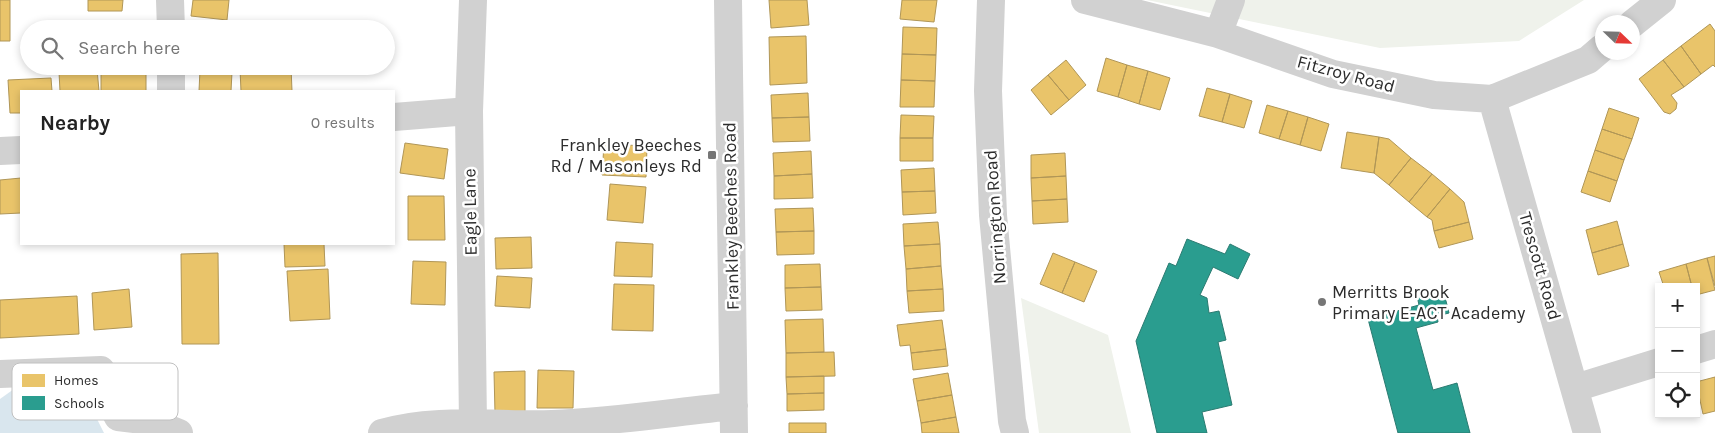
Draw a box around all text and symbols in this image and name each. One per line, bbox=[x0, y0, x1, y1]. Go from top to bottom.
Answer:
north arrow bbox=[1595, 15, 1640, 60]
search box bbox=[20, 20, 395, 75]
icon: search bbox=[38, 34, 66, 62]
text: Search here bbox=[78, 37, 180, 59]
street label: Fitzroy Road bbox=[1295, 50, 1397, 98]
text: Nearby bbox=[40, 111, 110, 135]
text: 0 results bbox=[311, 113, 375, 132]
street label: Frankley Beeches Road bbox=[718, 122, 744, 310]
place label: Frankley Beeches Rd / Masonleys Rd bbox=[551, 134, 702, 177]
marker: Frankley Beeches Rd / Masonleys Rd bbox=[706, 149, 718, 161]
street label: Norrington Road bbox=[979, 149, 1011, 285]
street label: Eagle Lane bbox=[458, 168, 482, 256]
street label: Trescott Road bbox=[1514, 209, 1566, 323]
place label: Merritts Brook Primary E-ACT Academy bbox=[1332, 281, 1526, 324]
map controls bbox=[1655, 283, 1700, 418]
button: + bbox=[1655, 283, 1700, 328]
marker: Merritts Brook Primary E-ACT Academy bbox=[1316, 296, 1328, 308]
button: − bbox=[1655, 328, 1700, 373]
legend bbox=[12, 363, 178, 420]
text: Homes bbox=[54, 372, 99, 389]
button: locate bbox=[1655, 373, 1700, 418]
text: Schools bbox=[54, 395, 105, 412]

